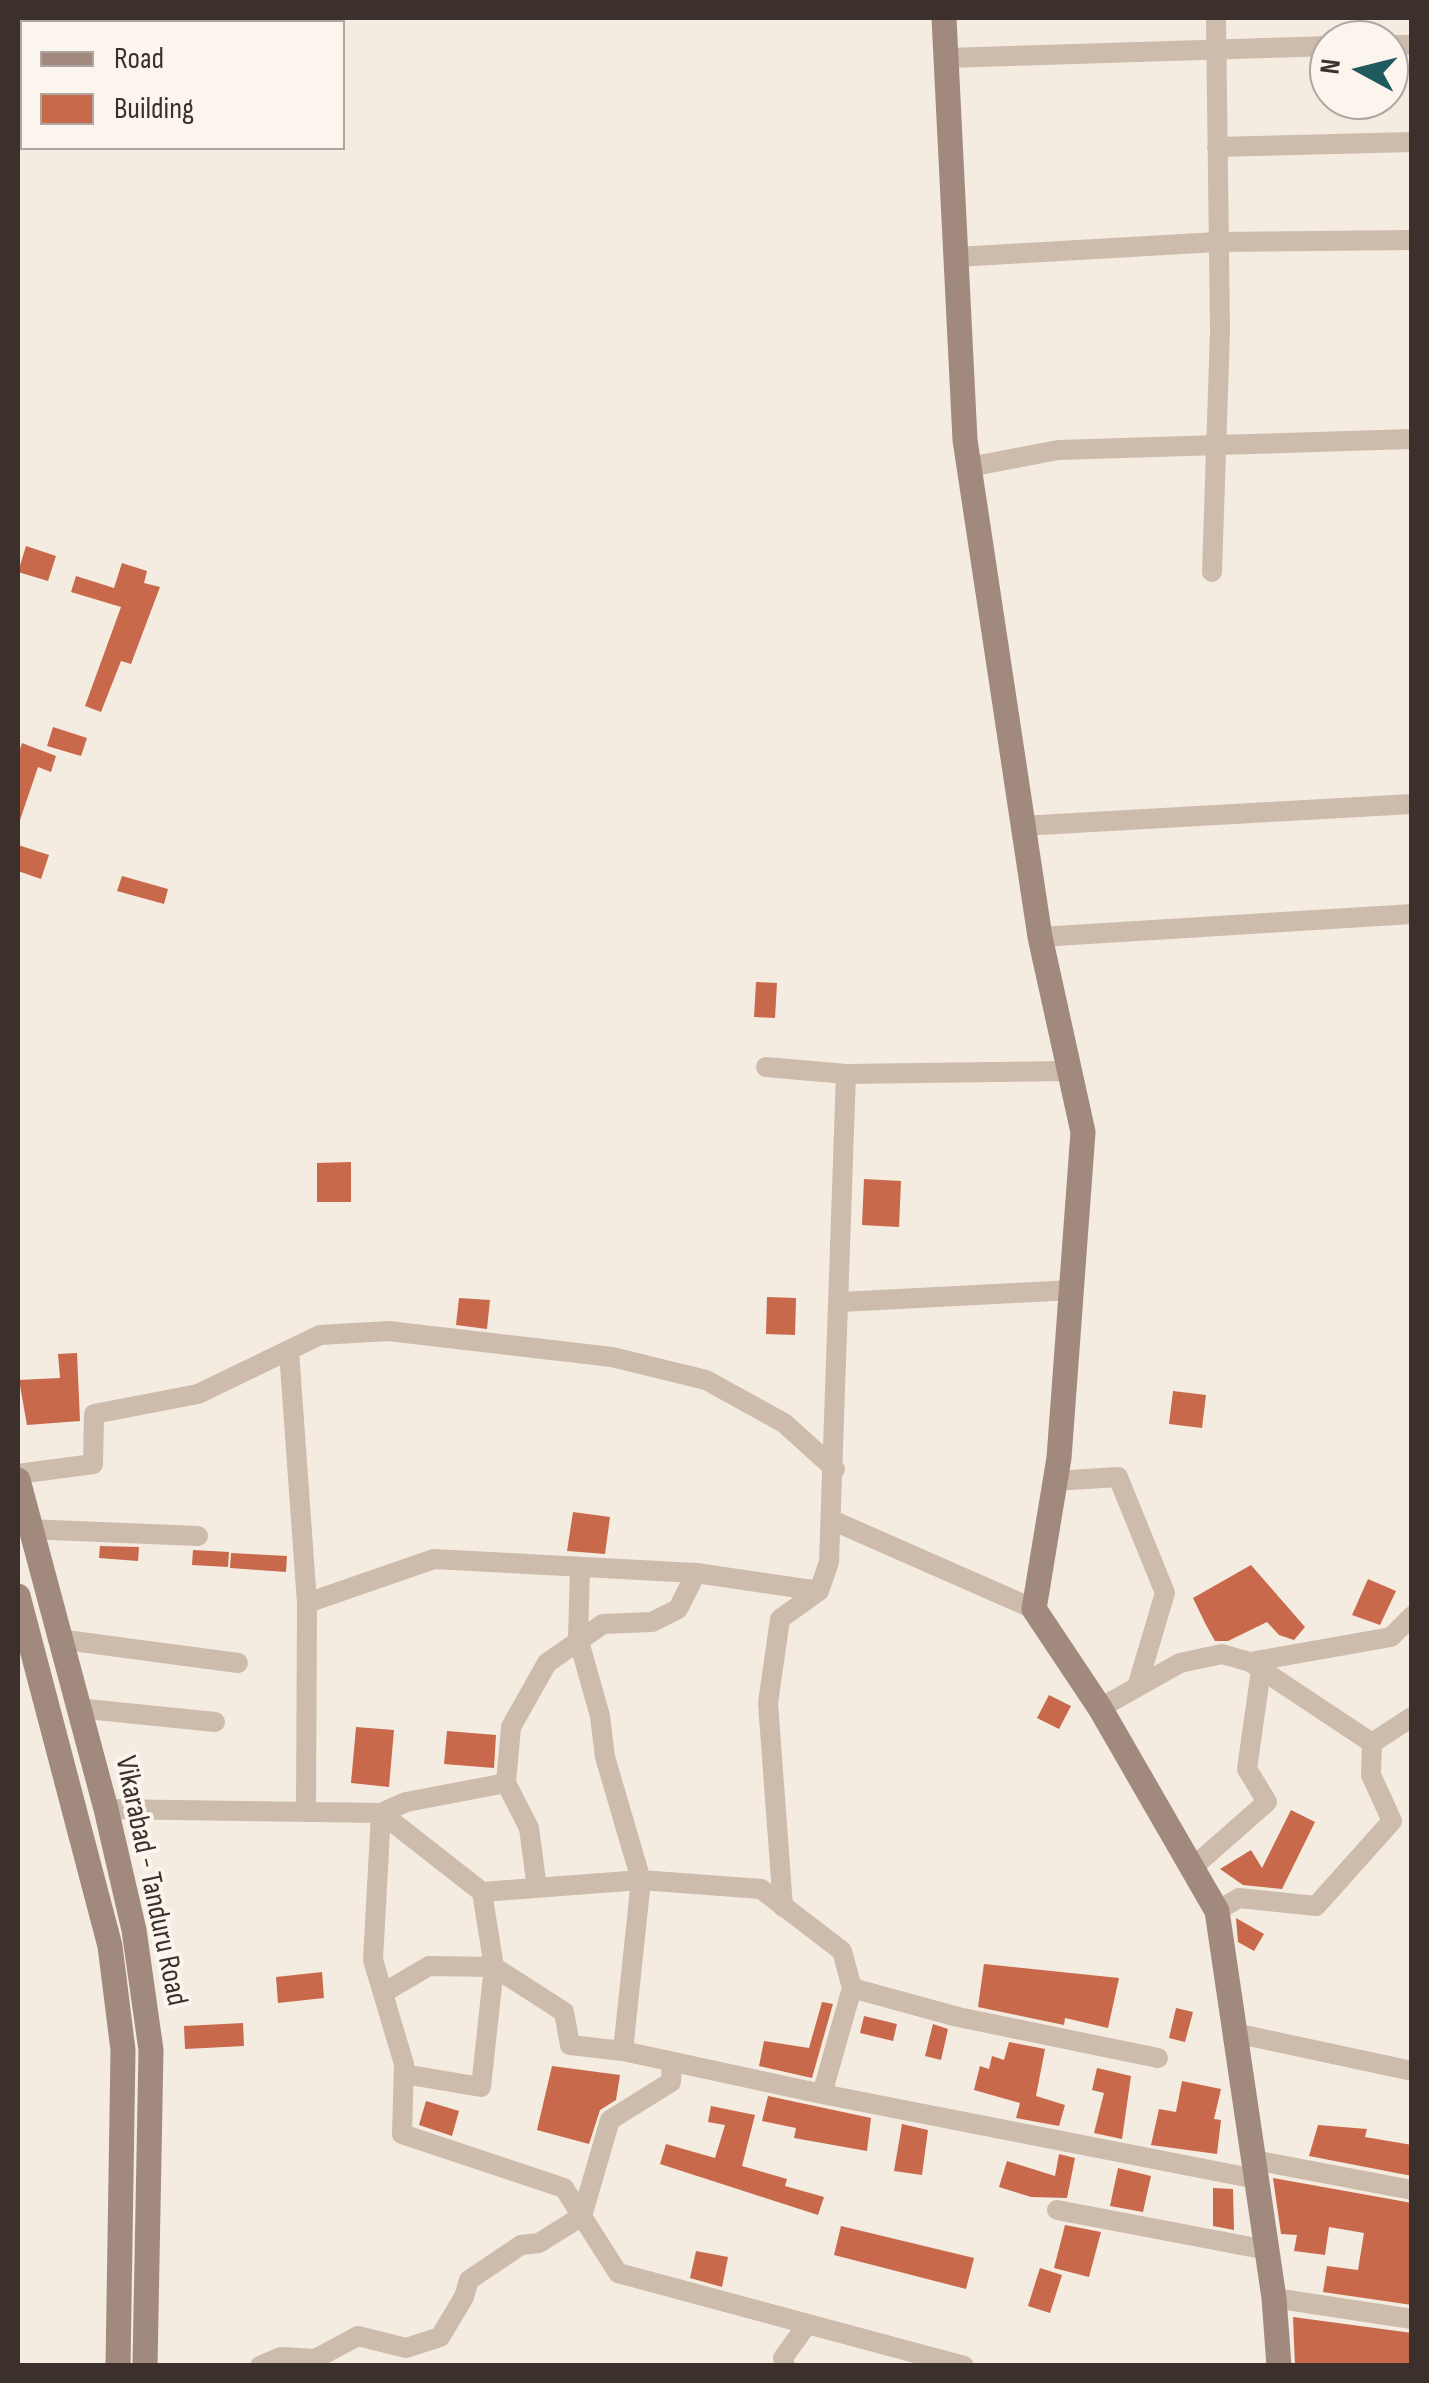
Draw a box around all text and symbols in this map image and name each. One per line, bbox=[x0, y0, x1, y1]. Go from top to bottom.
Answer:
legend bbox=[20, 20, 345, 150]
north arrow bbox=[1309, 20, 1409, 120]
text: Road bbox=[114, 41, 164, 77]
text: N bbox=[1313, 57, 1348, 76]
text: Building bbox=[114, 91, 194, 127]
street label: Vikarabad - Tanduru Road bbox=[106, 1753, 194, 2009]

